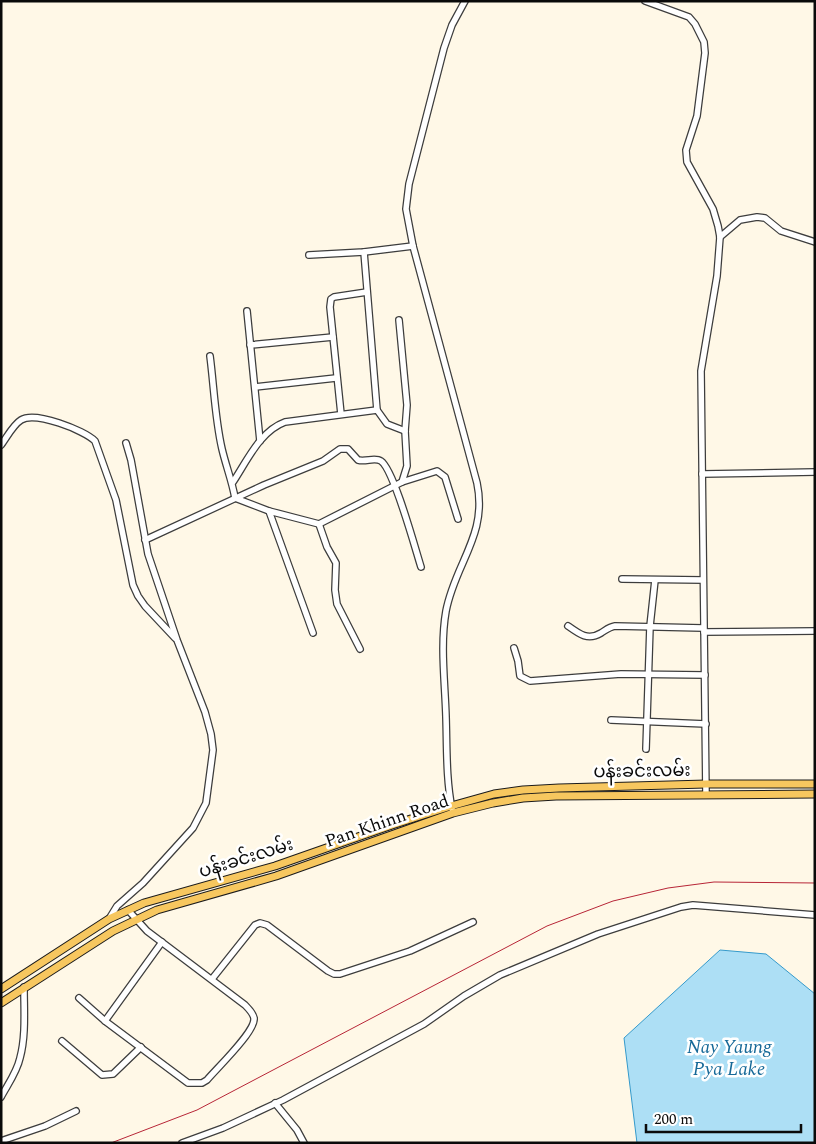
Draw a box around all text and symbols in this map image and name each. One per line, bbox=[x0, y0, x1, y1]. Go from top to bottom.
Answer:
street label: ပန်းခင်းလမ်း bbox=[593, 757, 691, 786]
street label: Pan Khinn Road bbox=[321, 787, 453, 855]
street label: ပန်းခင်းလမ်း bbox=[195, 831, 297, 886]
water label: Nay Yaung Pya Lake bbox=[687, 1033, 772, 1084]
scale bar bbox=[646, 1102, 801, 1134]
text: 200 m bbox=[654, 1108, 693, 1131]

